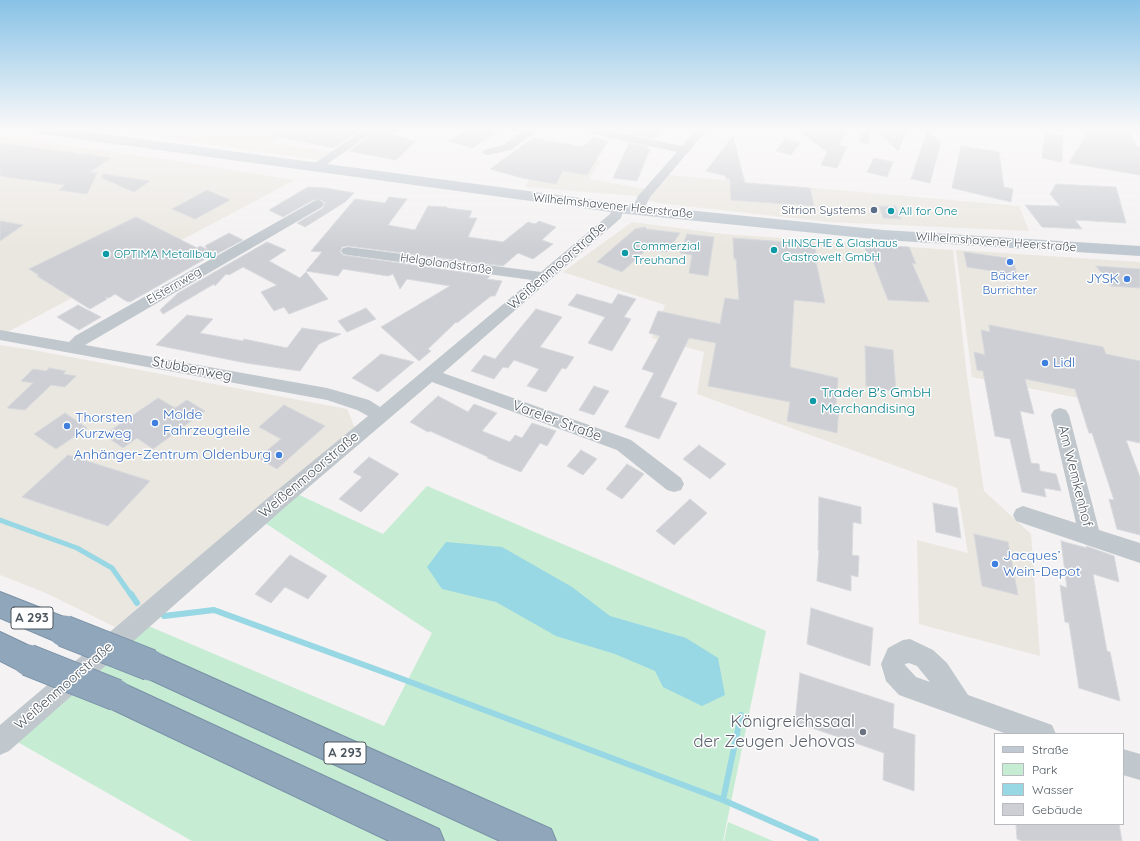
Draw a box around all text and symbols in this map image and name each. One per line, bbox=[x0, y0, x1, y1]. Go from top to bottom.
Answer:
street label: Wilhelmshavener Heerstraße bbox=[532, 190, 694, 222]
place label: Sitrion Systems bbox=[782, 203, 866, 217]
place label: All for One bbox=[899, 204, 957, 218]
marker: Sitrion Systems bbox=[869, 205, 879, 215]
marker: All for One bbox=[886, 206, 896, 216]
street label: Weißenmoorstraße bbox=[504, 219, 610, 313]
street label: Wilhelmshavener Heerstraße bbox=[915, 229, 1077, 255]
place label: HINSCHE & Glashaus Gastrowelt GmbH bbox=[782, 236, 898, 264]
place label: Commerzial Treuhand bbox=[633, 239, 700, 267]
marker: HINSCHE & Glashaus Gastrowelt GmbH bbox=[769, 245, 779, 255]
place label: OPTIMA Metallbau bbox=[114, 247, 216, 261]
marker: Commerzial Treuhand bbox=[620, 248, 630, 258]
marker: OPTIMA Metallbau bbox=[101, 249, 111, 259]
street label: Helgolandstraße bbox=[399, 250, 493, 278]
marker: Bäcker Burrichter bbox=[1005, 257, 1015, 267]
street label: Elsternweg bbox=[144, 265, 204, 307]
place label: Bäcker Burrichter bbox=[983, 269, 1037, 297]
place label: JYSK bbox=[1086, 271, 1119, 287]
marker: JYSK bbox=[1122, 274, 1132, 284]
street label: Stubbenweg bbox=[151, 353, 233, 385]
place label: Lidl bbox=[1053, 355, 1075, 371]
marker: Lidl bbox=[1040, 358, 1050, 368]
place label: Trader B's GmbH Merchandising bbox=[821, 385, 931, 418]
marker: Trader B's GmbH Merchandising bbox=[808, 396, 818, 406]
street label: Vareler Straße bbox=[510, 397, 604, 445]
place label: Molde Fahrzeugteile bbox=[163, 407, 250, 440]
place label: Thorsten Kurzweg bbox=[75, 410, 132, 442]
marker: Molde Fahrzeugteile bbox=[150, 418, 160, 428]
marker: Thorsten Kurzweg bbox=[62, 421, 72, 431]
street label: Am Wemkenhof bbox=[1054, 423, 1096, 529]
street label: Weißenmoorstraße bbox=[256, 428, 362, 522]
place label: Anhänger-Zentrum Oldenburg bbox=[74, 447, 271, 463]
marker: Anhänger-Zentrum Oldenburg bbox=[274, 450, 284, 460]
place label: Jacques’ Wein-Depot bbox=[1003, 548, 1081, 580]
marker: Jacques’ Wein-Depot bbox=[990, 559, 1000, 569]
road number: A 293 bbox=[11, 607, 53, 629]
street label: Weißenmoorstraße bbox=[11, 639, 117, 733]
place label: Königreichssaal der Zeugen Jehovas bbox=[693, 712, 855, 752]
marker: Königreichssaal der Zeugen Jehovas bbox=[858, 727, 868, 737]
legend bbox=[994, 733, 1124, 825]
road number: A 293 bbox=[324, 742, 366, 764]
text: Straße bbox=[1032, 742, 1069, 757]
text: Park bbox=[1032, 762, 1057, 777]
text: Wasser bbox=[1032, 782, 1073, 797]
text: Gebäude bbox=[1032, 802, 1082, 817]

